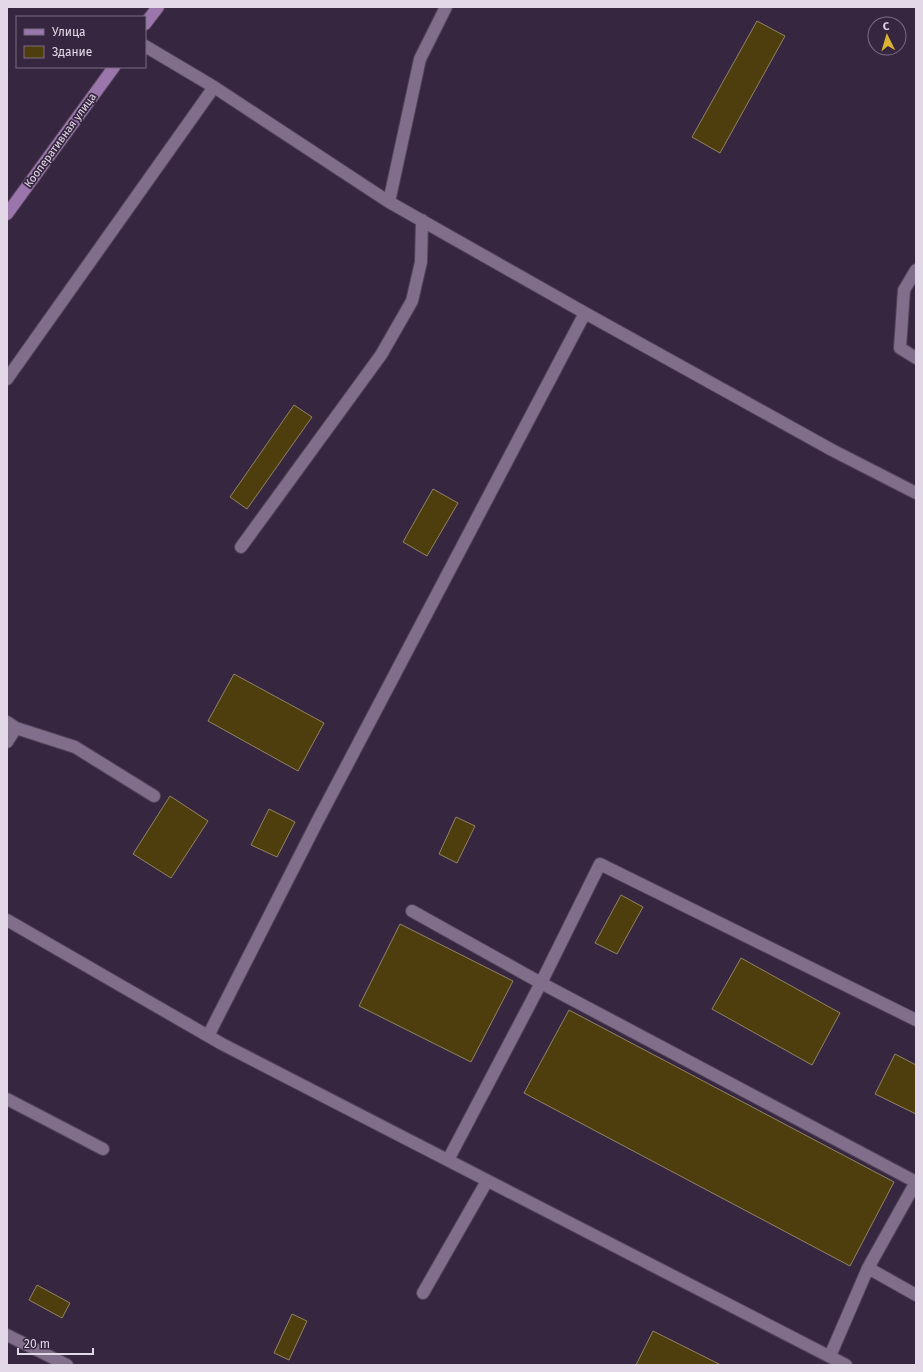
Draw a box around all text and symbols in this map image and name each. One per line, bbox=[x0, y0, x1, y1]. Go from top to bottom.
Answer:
legend bbox=[16, 16, 146, 68]
north arrow bbox=[867, 16, 907, 56]
text: С bbox=[882, 20, 891, 33]
text: Улица bbox=[52, 25, 86, 39]
text: Здание bbox=[52, 45, 92, 59]
street label: Кооперативная улица bbox=[22, 90, 99, 190]
scale bar bbox=[18, 1330, 93, 1356]
text: 20 m bbox=[24, 1337, 50, 1351]

